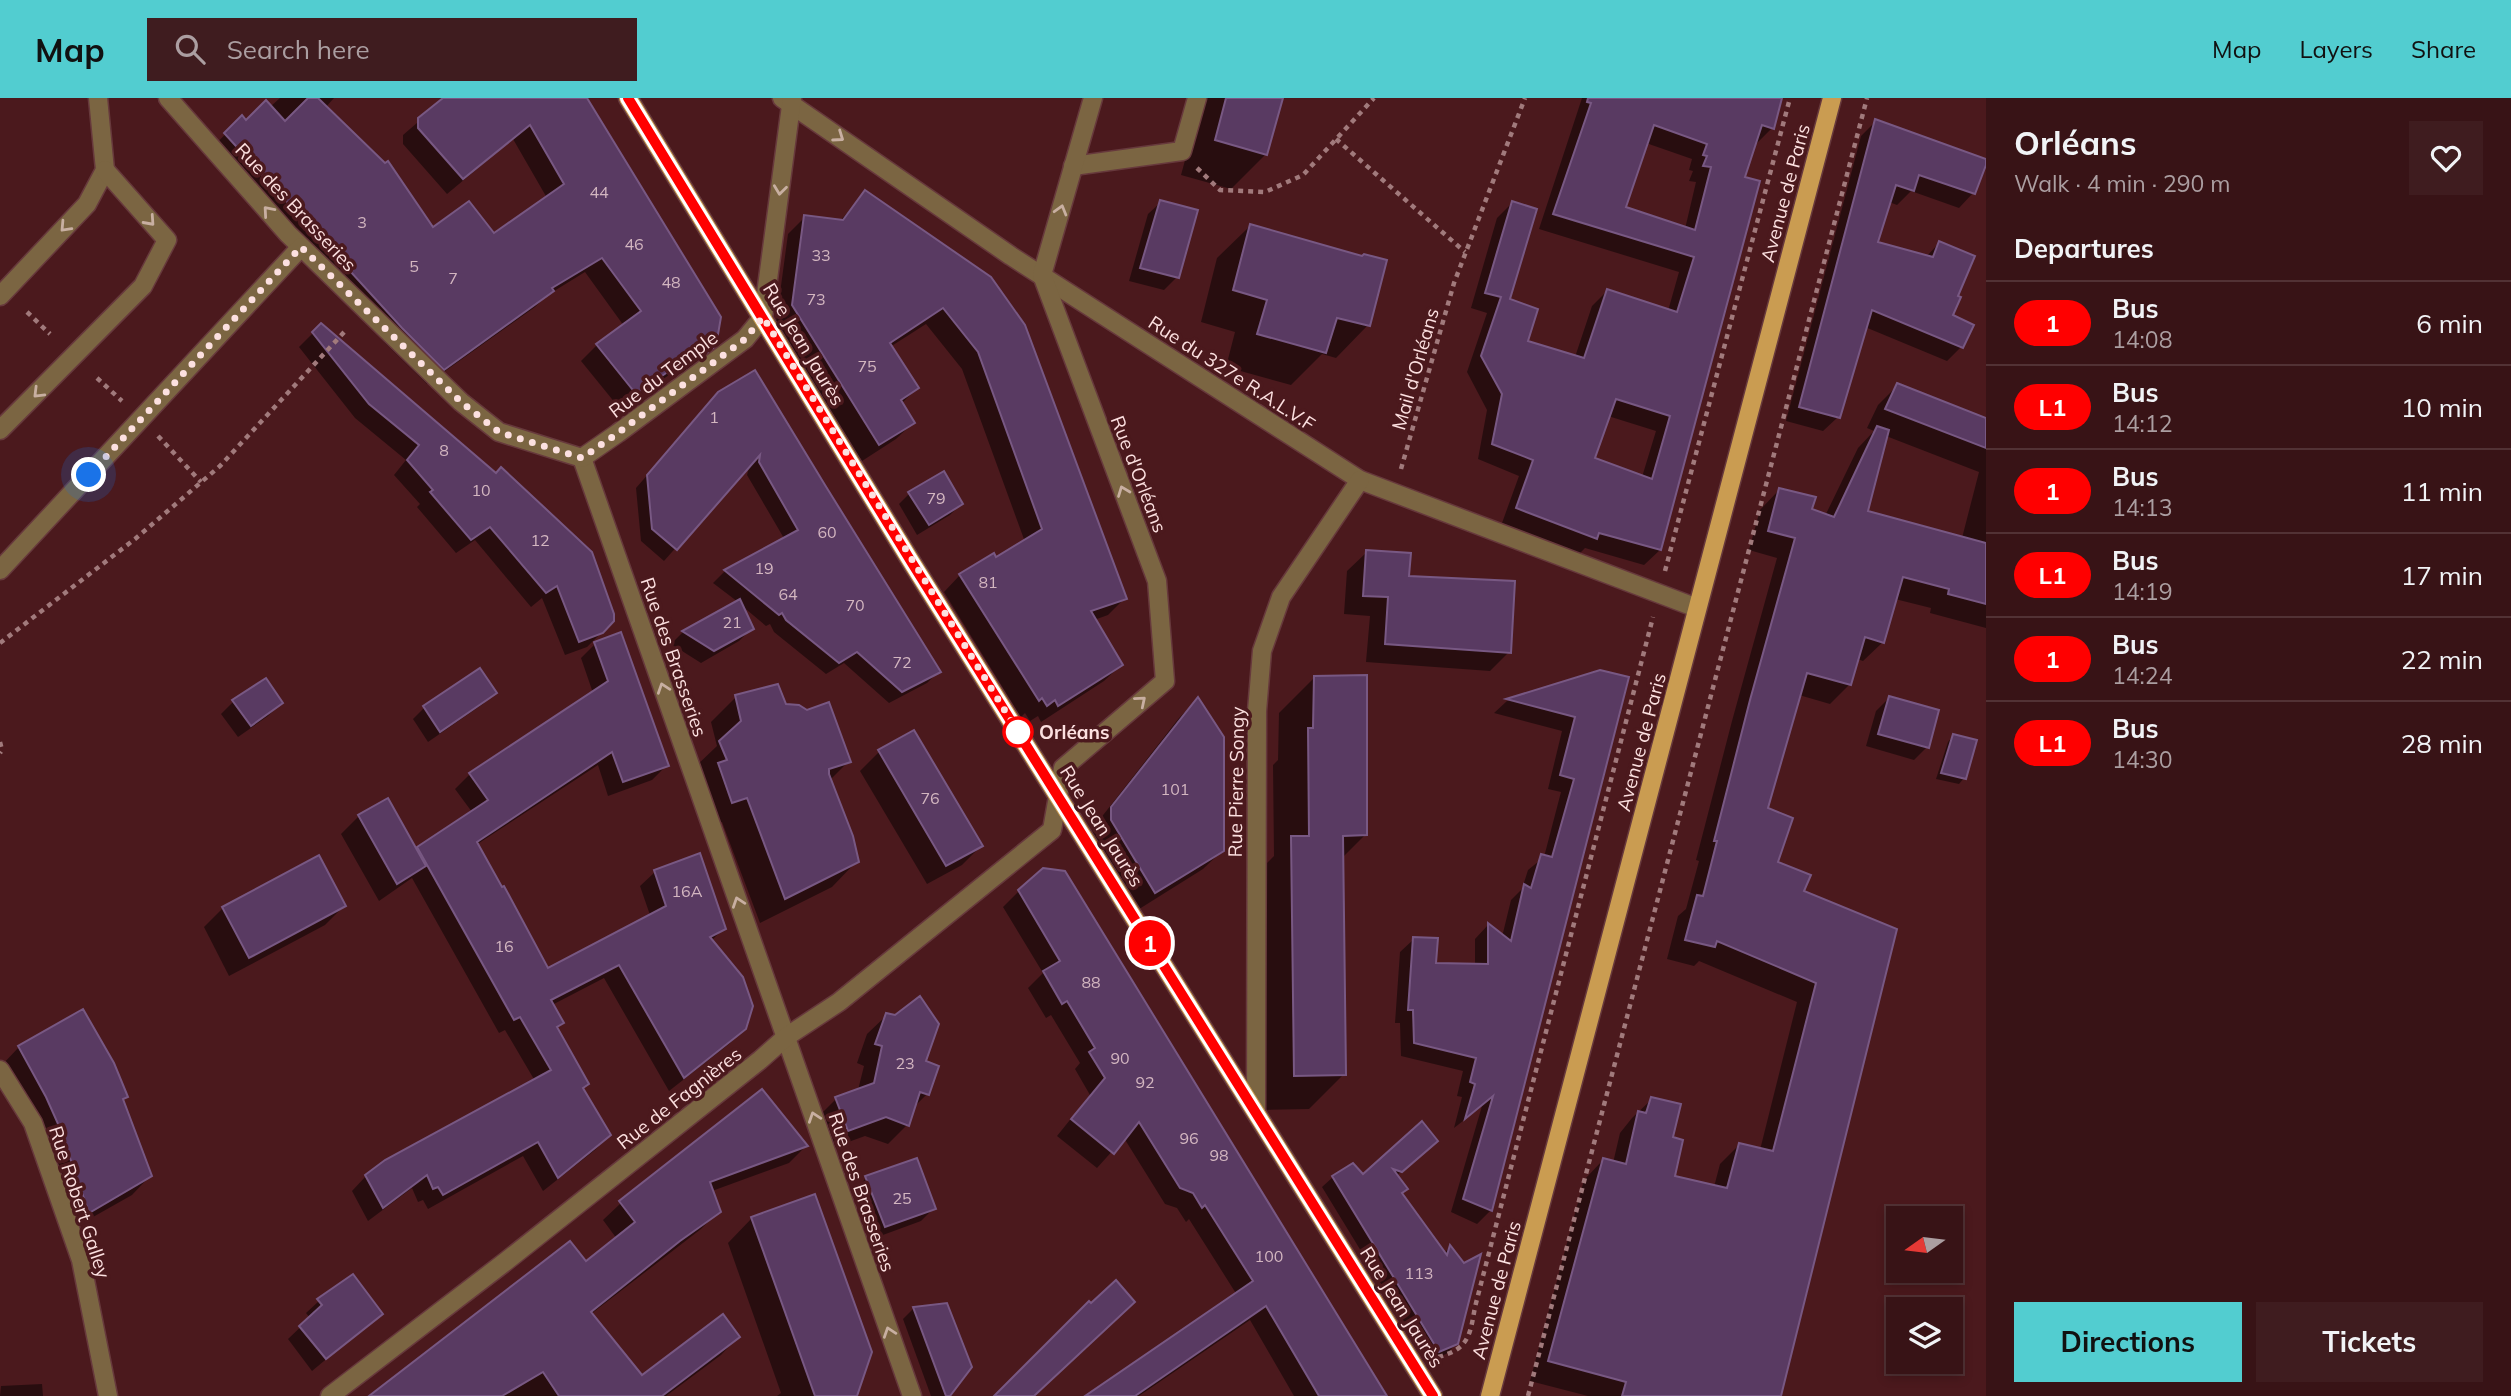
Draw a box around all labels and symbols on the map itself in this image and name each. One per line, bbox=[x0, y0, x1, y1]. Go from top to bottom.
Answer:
street label: Avenue de Paris bbox=[1755, 121, 1815, 265]
one-way arrow bbox=[831, 129, 844, 141]
street label: Rue des Brasseries bbox=[230, 138, 362, 276]
house number: 44 bbox=[589, 182, 609, 202]
one-way arrow bbox=[773, 184, 788, 196]
one-way arrow bbox=[1052, 204, 1067, 216]
one-way arrow bbox=[264, 207, 276, 220]
house number: 3 bbox=[357, 212, 367, 232]
one-way arrow bbox=[142, 213, 154, 226]
one-way arrow bbox=[61, 218, 74, 231]
house number: 46 bbox=[624, 234, 644, 254]
house number: 33 bbox=[811, 245, 831, 265]
house number: 5 bbox=[409, 256, 419, 276]
house number: 7 bbox=[448, 268, 458, 288]
house number: 48 bbox=[661, 272, 681, 292]
street label: Rue Jean Jaurès bbox=[758, 278, 850, 410]
house number: 73 bbox=[806, 289, 826, 309]
street label: Mail d'Orléans bbox=[1386, 305, 1444, 433]
street label: Rue du 327e R.A.L.V.F bbox=[1144, 310, 1320, 436]
street label: Rue du Temple bbox=[604, 325, 722, 423]
house number: 75 bbox=[857, 356, 877, 376]
one-way arrow bbox=[33, 384, 46, 397]
house number: 1 bbox=[709, 407, 719, 427]
street label: Rue d'Orléans bbox=[1106, 412, 1172, 536]
house number: 8 bbox=[439, 440, 449, 460]
your location bbox=[71, 457, 106, 492]
house number: 10 bbox=[471, 480, 491, 500]
one-way arrow bbox=[1117, 486, 1131, 498]
house number: 79 bbox=[926, 488, 946, 508]
house number: 60 bbox=[817, 522, 837, 542]
house number: 12 bbox=[530, 530, 550, 550]
house number: 19 bbox=[754, 558, 774, 578]
house number: 81 bbox=[978, 572, 998, 592]
street label: Rue des Brasseries bbox=[635, 574, 713, 740]
house number: 64 bbox=[778, 584, 798, 604]
house number: 70 bbox=[845, 595, 865, 615]
house number: 21 bbox=[722, 612, 742, 632]
house number: 72 bbox=[892, 652, 912, 672]
street label: Avenue de Paris bbox=[1611, 670, 1671, 814]
one-way arrow bbox=[657, 682, 671, 694]
one-way arrow bbox=[1133, 697, 1146, 710]
street label: Rue Pierre Songy bbox=[1223, 706, 1249, 858]
marker: Orléans bbox=[1003, 717, 1033, 747]
place label: Orléans bbox=[1039, 720, 1110, 744]
street label: Rue Jean Jaurès bbox=[1055, 761, 1149, 891]
house number: 101 bbox=[1161, 779, 1189, 799]
house number: 76 bbox=[920, 788, 940, 808]
house number: 16A bbox=[672, 881, 703, 901]
one-way arrow bbox=[732, 897, 746, 909]
line badge: 1 bbox=[1127, 920, 1173, 966]
house number: 16 bbox=[494, 936, 514, 956]
house number: 88 bbox=[1081, 972, 1101, 992]
street label: Rue de Fagnières bbox=[612, 1042, 746, 1154]
house number: 90 bbox=[1110, 1048, 1130, 1068]
house number: 23 bbox=[895, 1053, 915, 1073]
house number: 92 bbox=[1135, 1072, 1155, 1092]
street label: Rue des Brasseries bbox=[823, 1109, 901, 1275]
one-way arrow bbox=[808, 1111, 822, 1124]
street label: Rue Robert Galley bbox=[44, 1123, 116, 1281]
house number: 96 bbox=[1179, 1128, 1199, 1148]
house number: 98 bbox=[1209, 1145, 1229, 1165]
house number: 25 bbox=[892, 1188, 912, 1208]
north arrow bbox=[1886, 1206, 1964, 1283]
street label: Avenue de Paris bbox=[1466, 1218, 1526, 1362]
street label: Rue Jean Jaurès bbox=[1355, 1242, 1449, 1372]
house number: 100 bbox=[1255, 1246, 1283, 1266]
house number: 113 bbox=[1405, 1263, 1433, 1283]
one-way arrow bbox=[883, 1326, 897, 1338]

